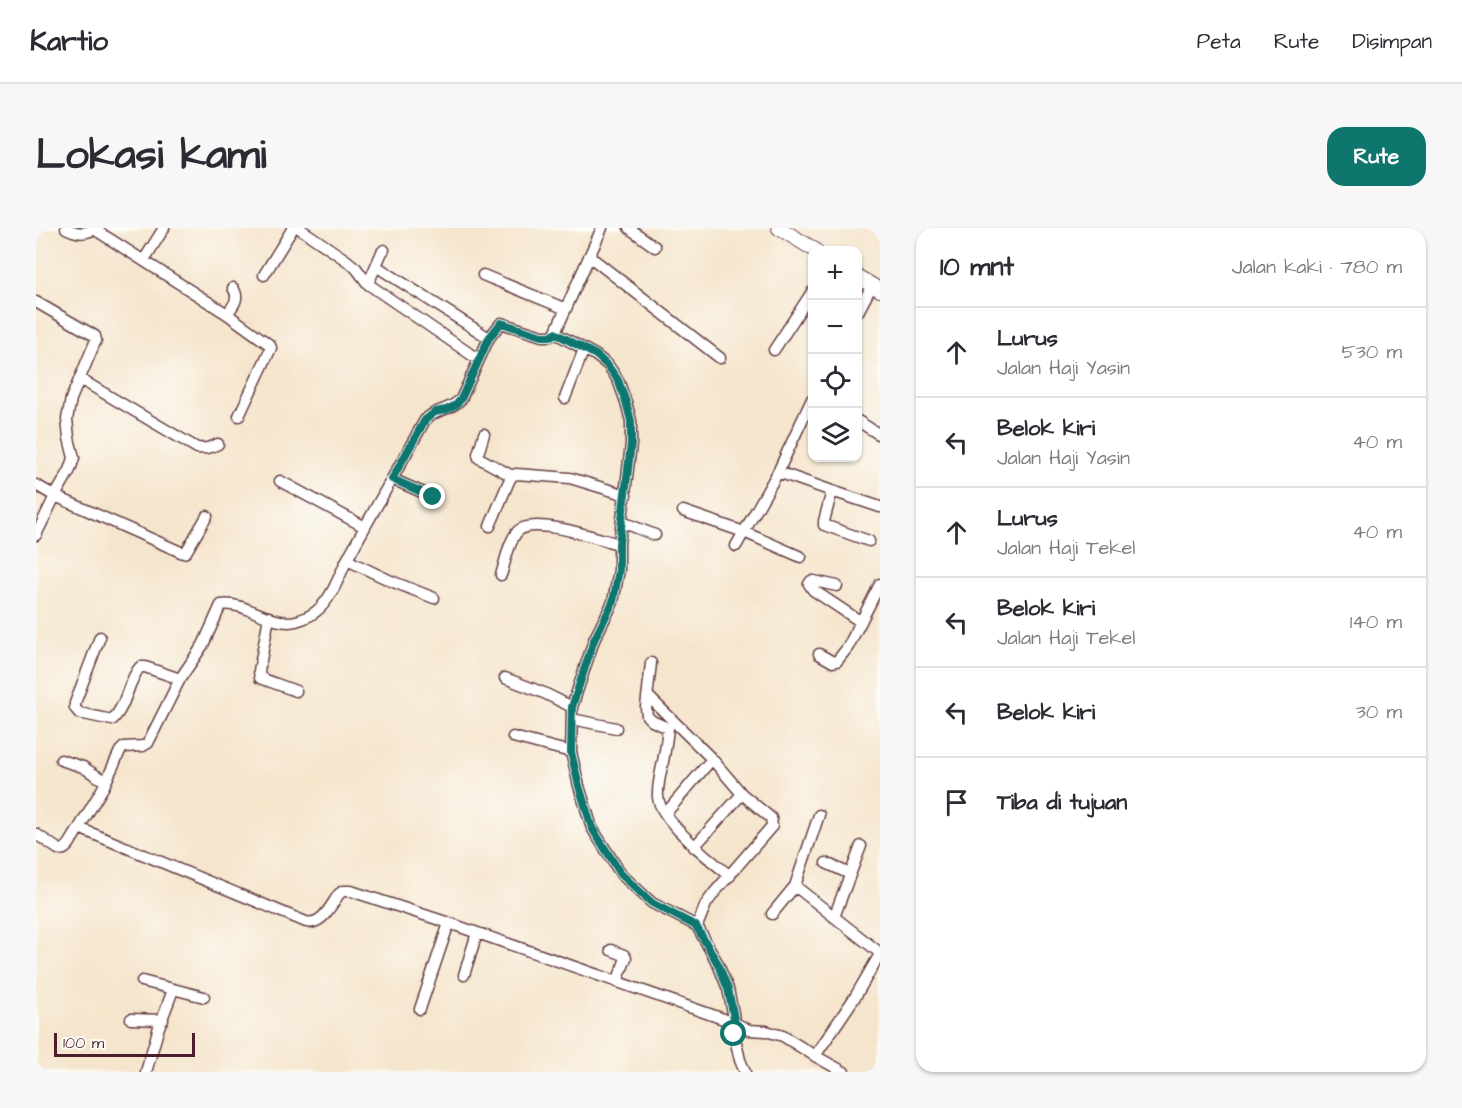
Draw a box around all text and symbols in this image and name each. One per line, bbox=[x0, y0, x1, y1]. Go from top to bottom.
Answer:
text: Kartio bbox=[30, 22, 108, 61]
text: Peta bbox=[1197, 27, 1241, 56]
text: Rute bbox=[1274, 27, 1319, 56]
text: Disimpan bbox=[1352, 27, 1432, 56]
text: Lokasi kami bbox=[36, 127, 266, 185]
button: Rute bbox=[1327, 127, 1426, 186]
map controls bbox=[808, 246, 862, 462]
button: + bbox=[808, 246, 862, 300]
text: 10 mnt bbox=[940, 249, 1014, 285]
text: Jalan kaki · 780 m bbox=[1232, 253, 1402, 281]
button: − bbox=[808, 300, 862, 354]
text: Lurus bbox=[997, 323, 1058, 354]
icon: ahead bbox=[940, 336, 973, 369]
text: 530 m bbox=[1341, 338, 1402, 366]
button: locate bbox=[808, 354, 862, 408]
text: Jalan Haji Yasin bbox=[997, 354, 1130, 382]
button: layers bbox=[808, 408, 862, 462]
text: Belok kiri bbox=[997, 413, 1095, 444]
icon: left bbox=[940, 426, 973, 459]
text: 40 m bbox=[1352, 428, 1402, 456]
text: Jalan Haji Yasin bbox=[997, 444, 1130, 472]
route end bbox=[419, 483, 445, 509]
text: Lurus bbox=[997, 503, 1058, 534]
icon: ahead bbox=[940, 516, 973, 549]
text: 40 m bbox=[1352, 518, 1402, 546]
text: Jalan Haji Tekel bbox=[997, 534, 1136, 562]
text: Belok kiri bbox=[997, 593, 1095, 624]
icon: left bbox=[940, 606, 973, 639]
text: 140 m bbox=[1350, 608, 1402, 636]
text: Jalan Haji Tekel bbox=[997, 624, 1136, 652]
icon: left bbox=[940, 696, 973, 729]
text: Belok kiri bbox=[997, 697, 1095, 728]
text: 30 m bbox=[1356, 698, 1402, 726]
icon: arrive bbox=[940, 786, 973, 819]
text: Tiba di tujuan bbox=[997, 787, 1127, 818]
route start bbox=[720, 1020, 746, 1046]
scale bar bbox=[54, 1030, 195, 1058]
text: 100 m bbox=[63, 1032, 104, 1054]

